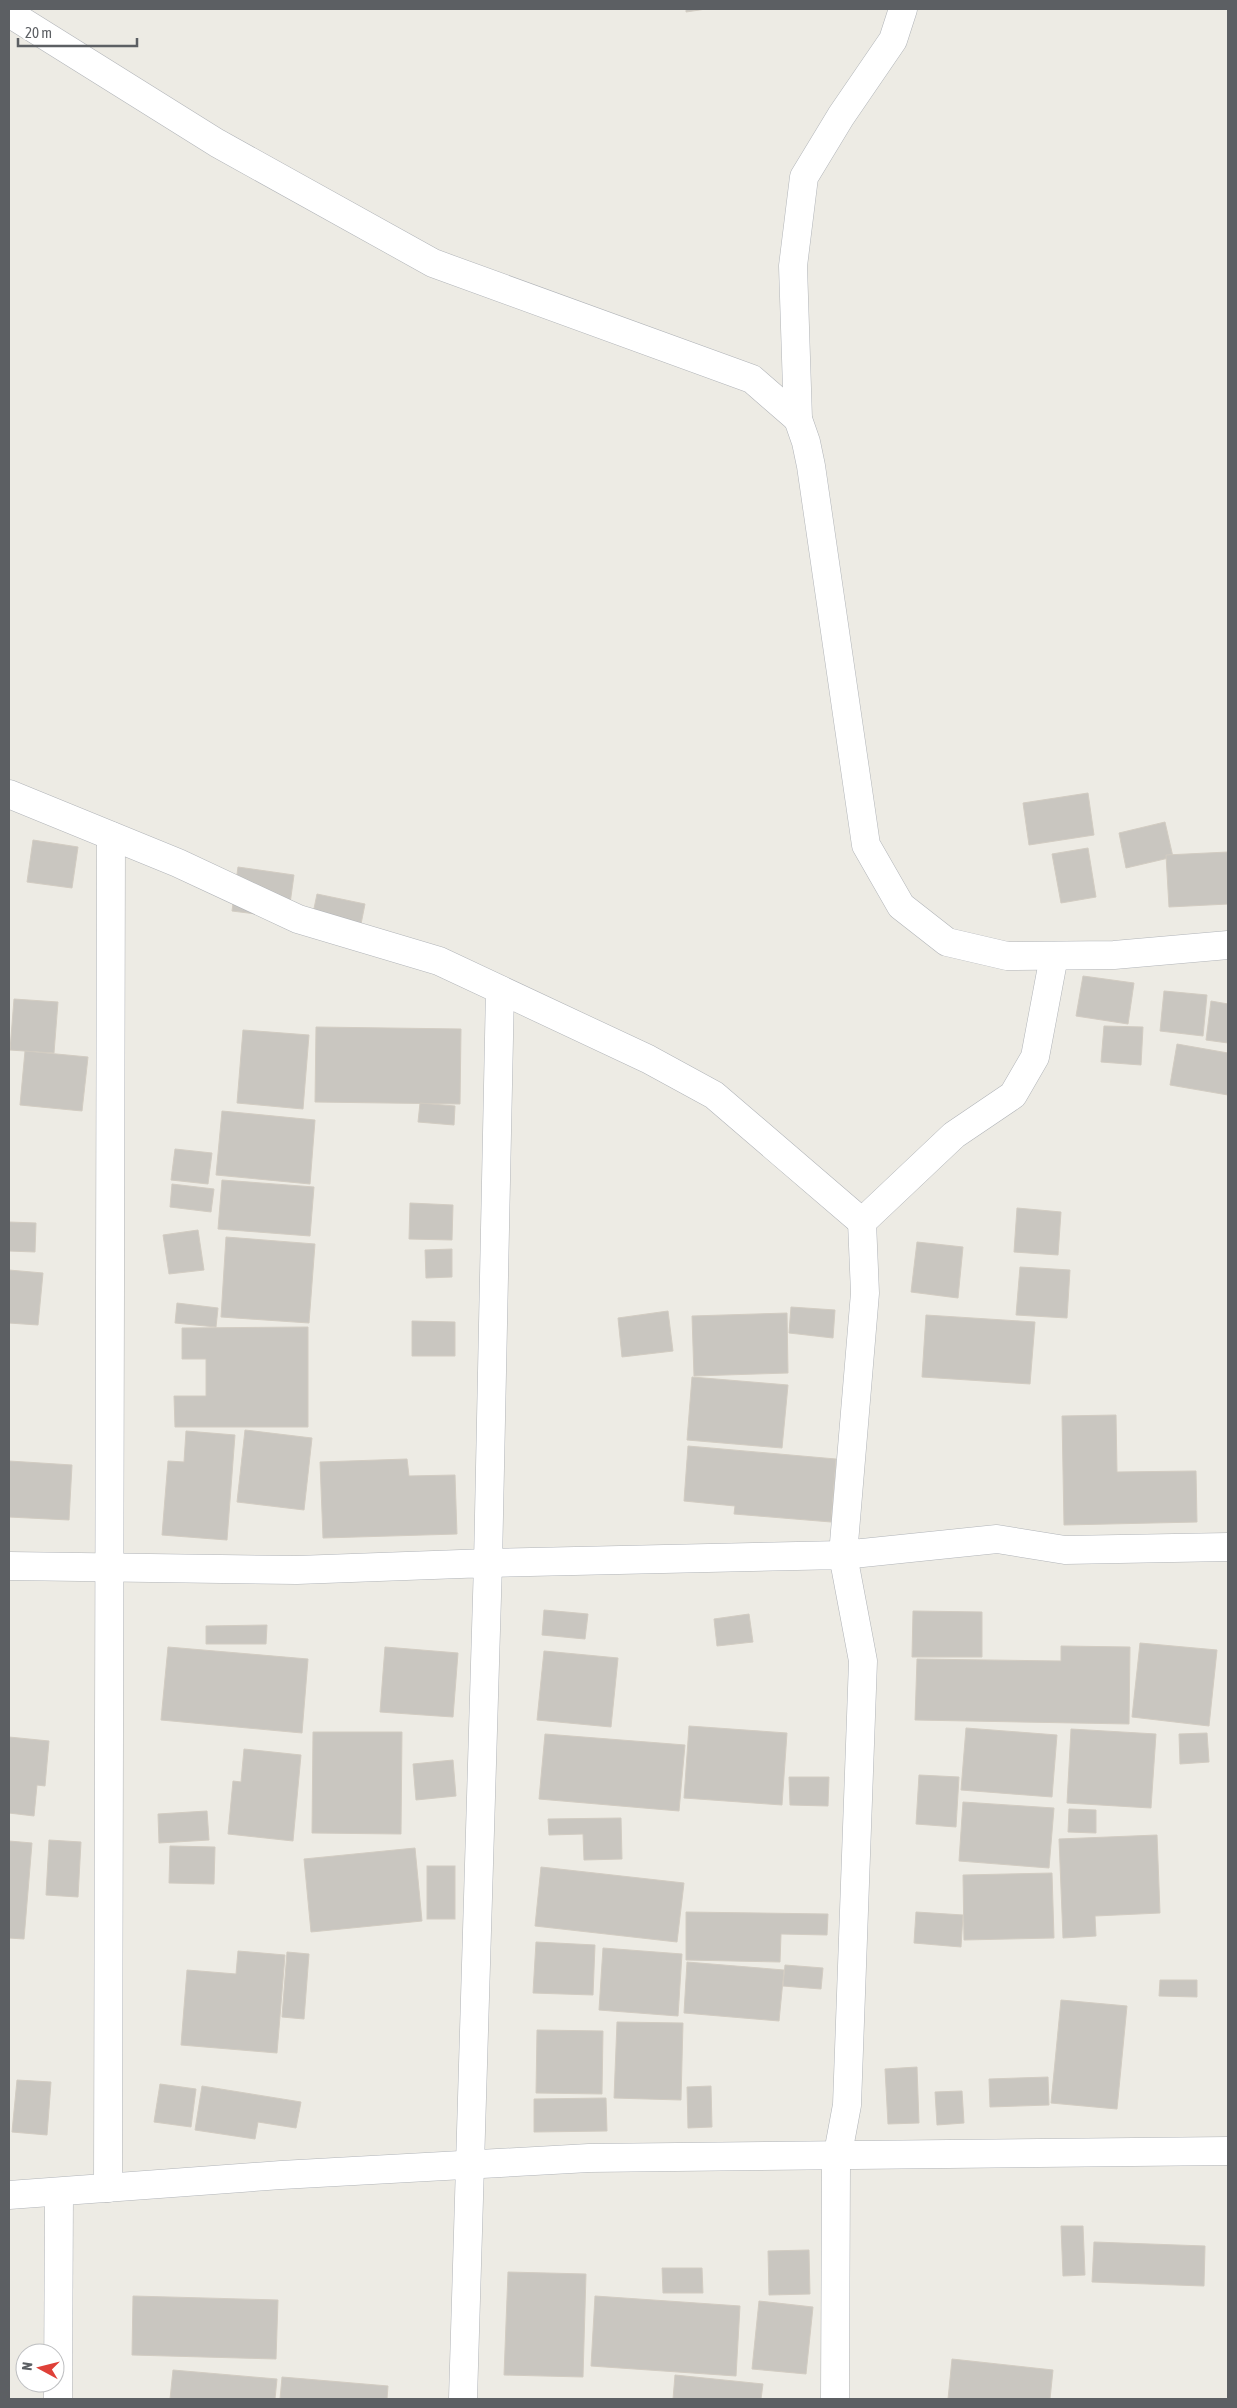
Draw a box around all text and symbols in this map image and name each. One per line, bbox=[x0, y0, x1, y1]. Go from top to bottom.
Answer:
scale bar bbox=[18, 15, 136, 47]
text: 20 m bbox=[25, 24, 52, 41]
north arrow bbox=[15, 2343, 65, 2393]
text: N bbox=[19, 2361, 36, 2371]

